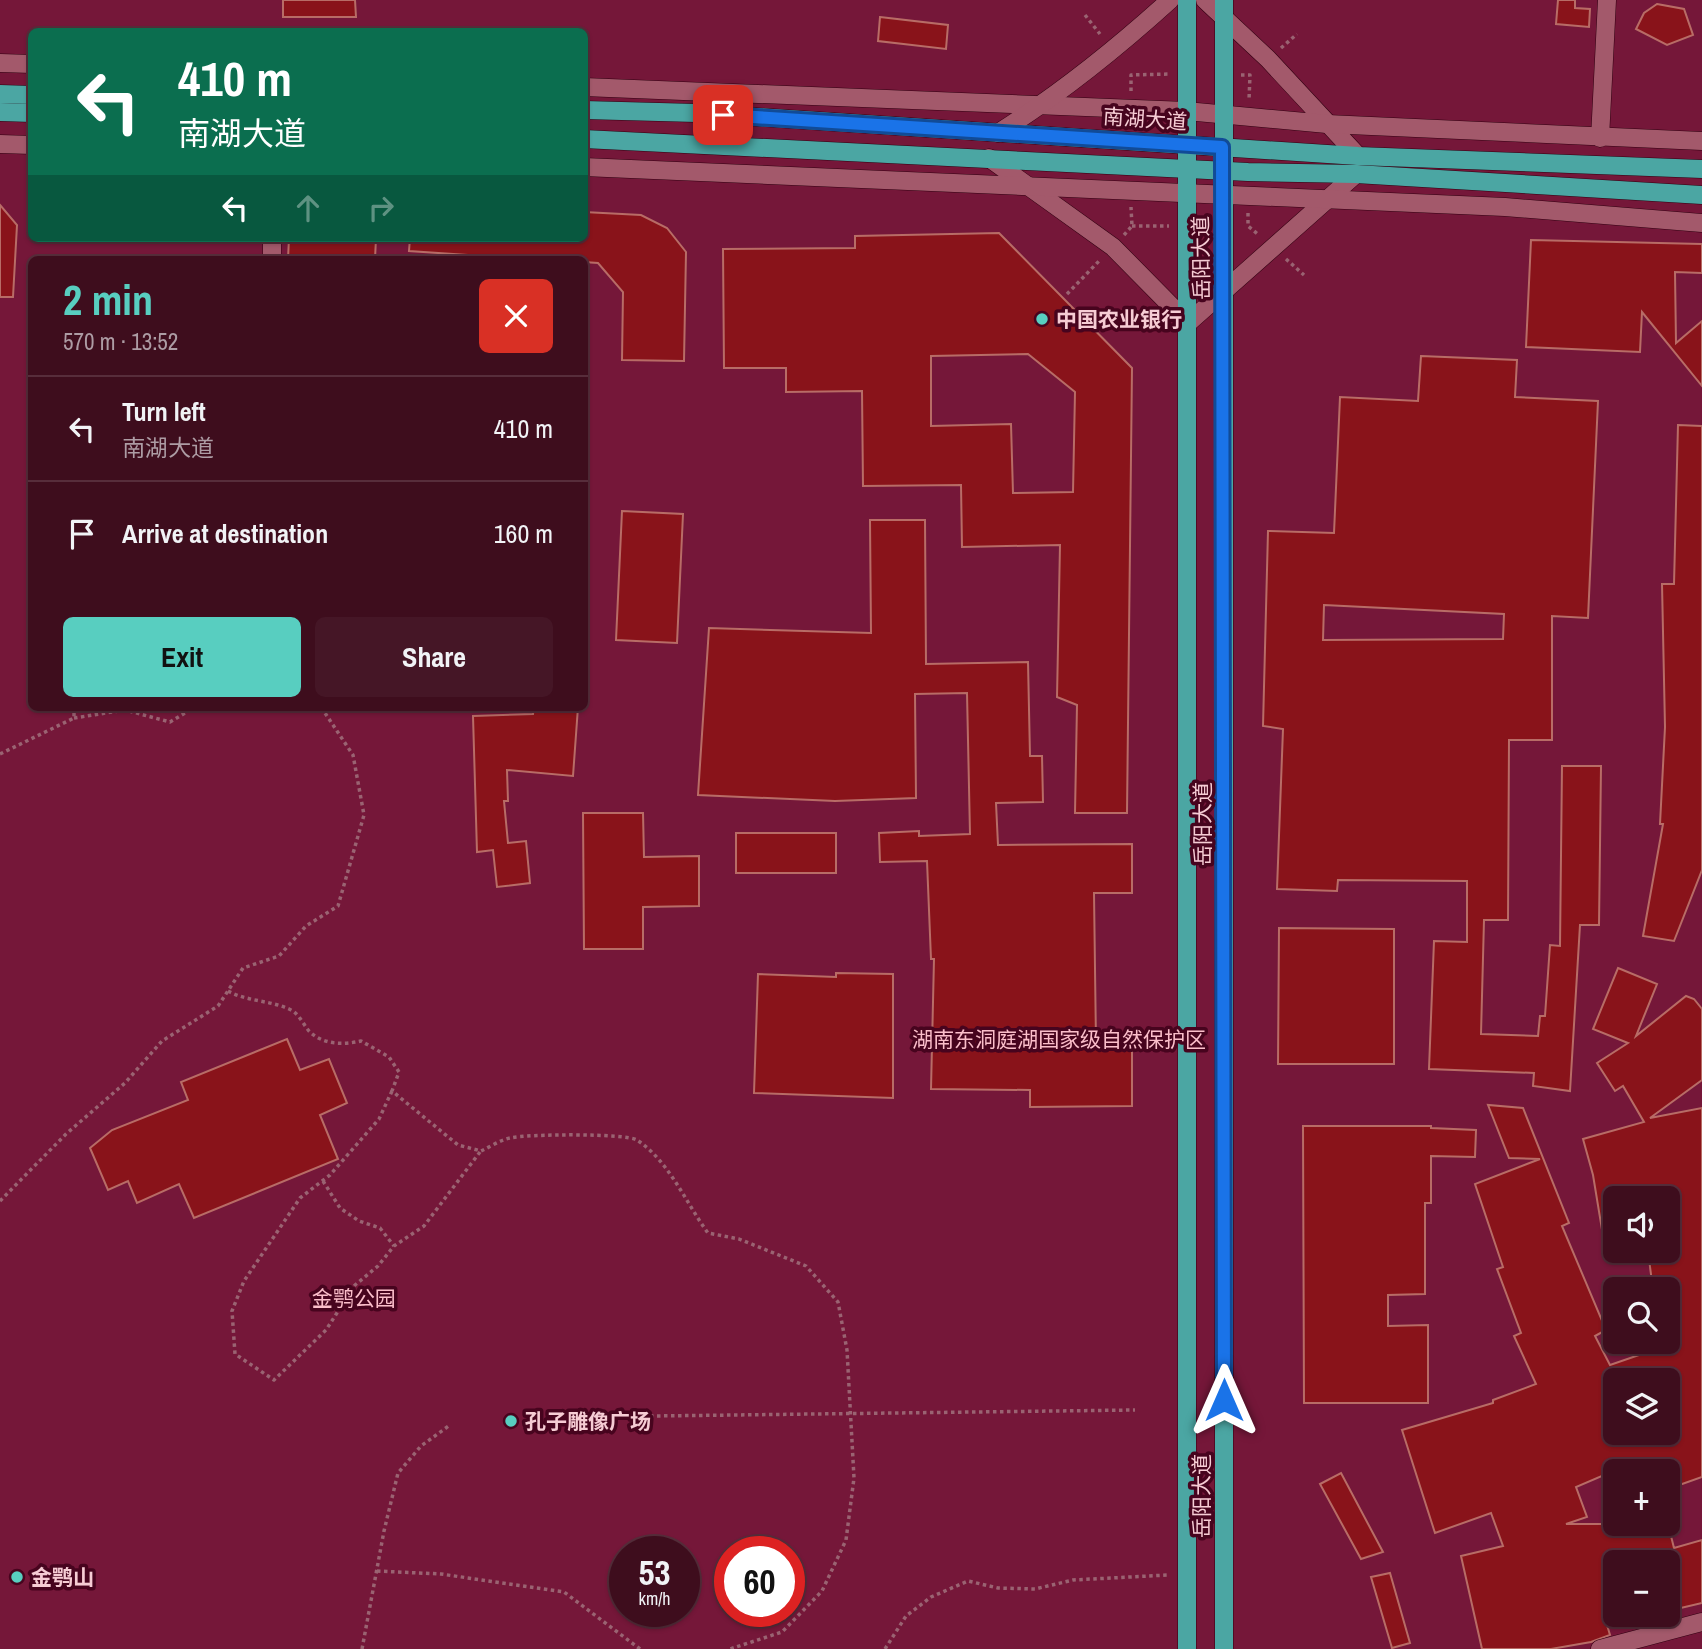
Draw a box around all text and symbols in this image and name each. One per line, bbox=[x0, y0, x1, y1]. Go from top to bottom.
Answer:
text: 410 m bbox=[178, 45, 292, 111]
icon: left bbox=[63, 56, 154, 147]
pin bbox=[693, 85, 753, 145]
icon: arrive bbox=[704, 96, 742, 134]
street label: 南湖大道 bbox=[1102, 102, 1188, 136]
text: 南湖大道 bbox=[178, 112, 306, 155]
icon: left bbox=[216, 189, 254, 227]
icon: ahead bbox=[289, 189, 327, 227]
icon: right bbox=[362, 189, 400, 227]
street label: 岳阳大道 bbox=[1186, 216, 1216, 300]
text: 2 min bbox=[63, 272, 153, 328]
button: close bbox=[479, 279, 553, 353]
place label: 中国农业银行 bbox=[1056, 305, 1182, 334]
marker: 中国农业银行 bbox=[1034, 311, 1050, 327]
text: 570 m · 13:52 bbox=[63, 326, 178, 357]
text: Turn left bbox=[122, 394, 206, 429]
icon: left bbox=[63, 410, 101, 448]
text: 410 m bbox=[494, 411, 553, 446]
text: 南湖大道 bbox=[122, 432, 214, 463]
icon: arrive bbox=[63, 515, 101, 553]
text: Arrive at destination bbox=[122, 516, 328, 551]
text: 160 m bbox=[494, 516, 553, 551]
button: Exit bbox=[63, 617, 301, 697]
button: Share bbox=[315, 617, 553, 697]
street label: 岳阳大道 bbox=[1188, 782, 1217, 866]
park label: 湖南东洞庭湖国家级自然保护区 bbox=[912, 1025, 1206, 1054]
map controls bbox=[1603, 1186, 1680, 1627]
button: sound bbox=[1603, 1186, 1680, 1263]
button: search bbox=[1603, 1277, 1680, 1354]
park label: 金鹗公园 bbox=[312, 1284, 396, 1313]
position arrow bbox=[1187, 1363, 1261, 1437]
button: layers bbox=[1603, 1368, 1680, 1445]
place label: 孔子雕像广场 bbox=[525, 1407, 651, 1436]
marker: 孔子雕像广场 bbox=[503, 1413, 519, 1429]
street label: 岳阳大道 bbox=[1187, 1454, 1216, 1538]
button: + bbox=[1603, 1459, 1680, 1536]
speed limit sign: 60 bbox=[714, 1536, 805, 1627]
text: 53 bbox=[639, 1549, 670, 1596]
button: − bbox=[1603, 1550, 1680, 1627]
place label: 金鹗山 bbox=[31, 1563, 94, 1592]
marker: 金鹗山 bbox=[9, 1569, 25, 1585]
text: km/h bbox=[639, 1586, 671, 1611]

